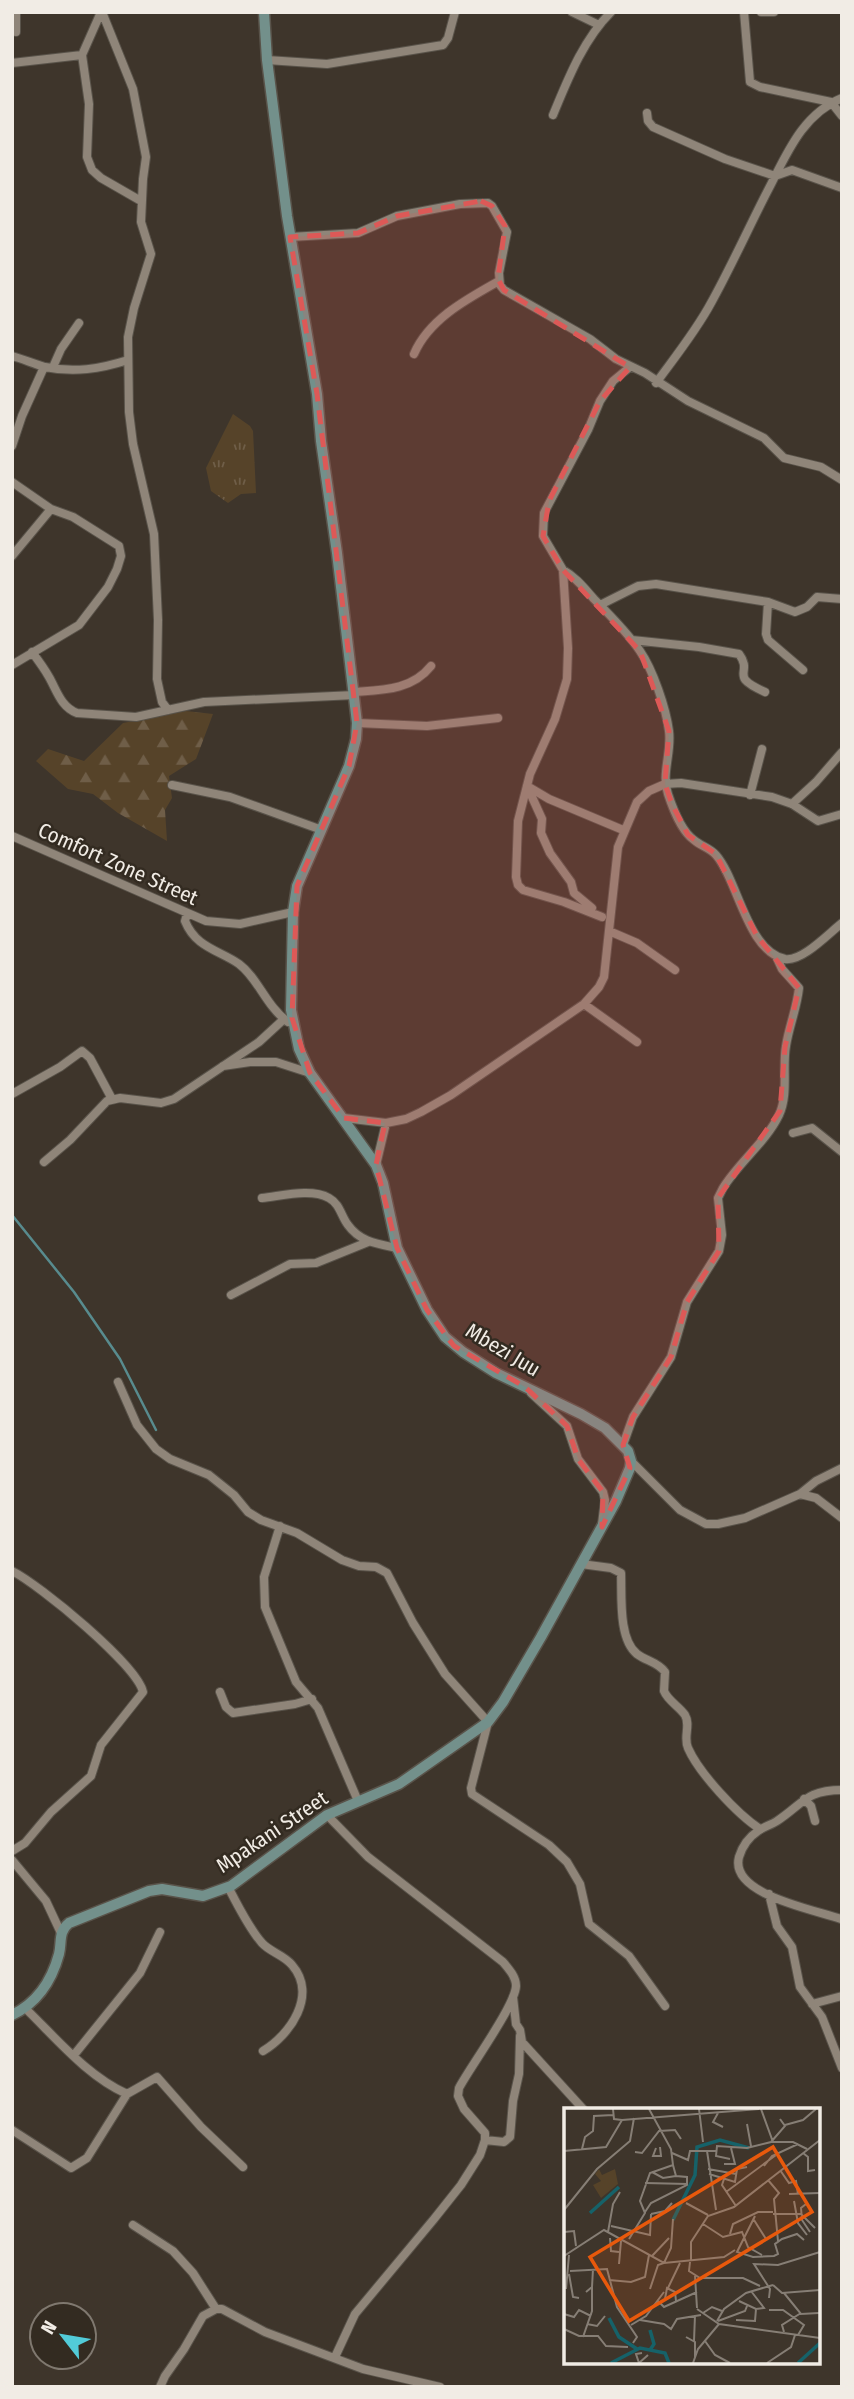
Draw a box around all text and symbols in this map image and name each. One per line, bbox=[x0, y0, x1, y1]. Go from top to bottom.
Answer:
street label: Comfort Zone Street bbox=[34, 817, 202, 911]
street label: Mbezi Juu bbox=[461, 1318, 545, 1382]
street label: Mpakani Street bbox=[211, 1785, 333, 1879]
inset map bbox=[564, 2108, 819, 2364]
north arrow bbox=[28, 2301, 98, 2371]
text: N bbox=[36, 2317, 62, 2338]

